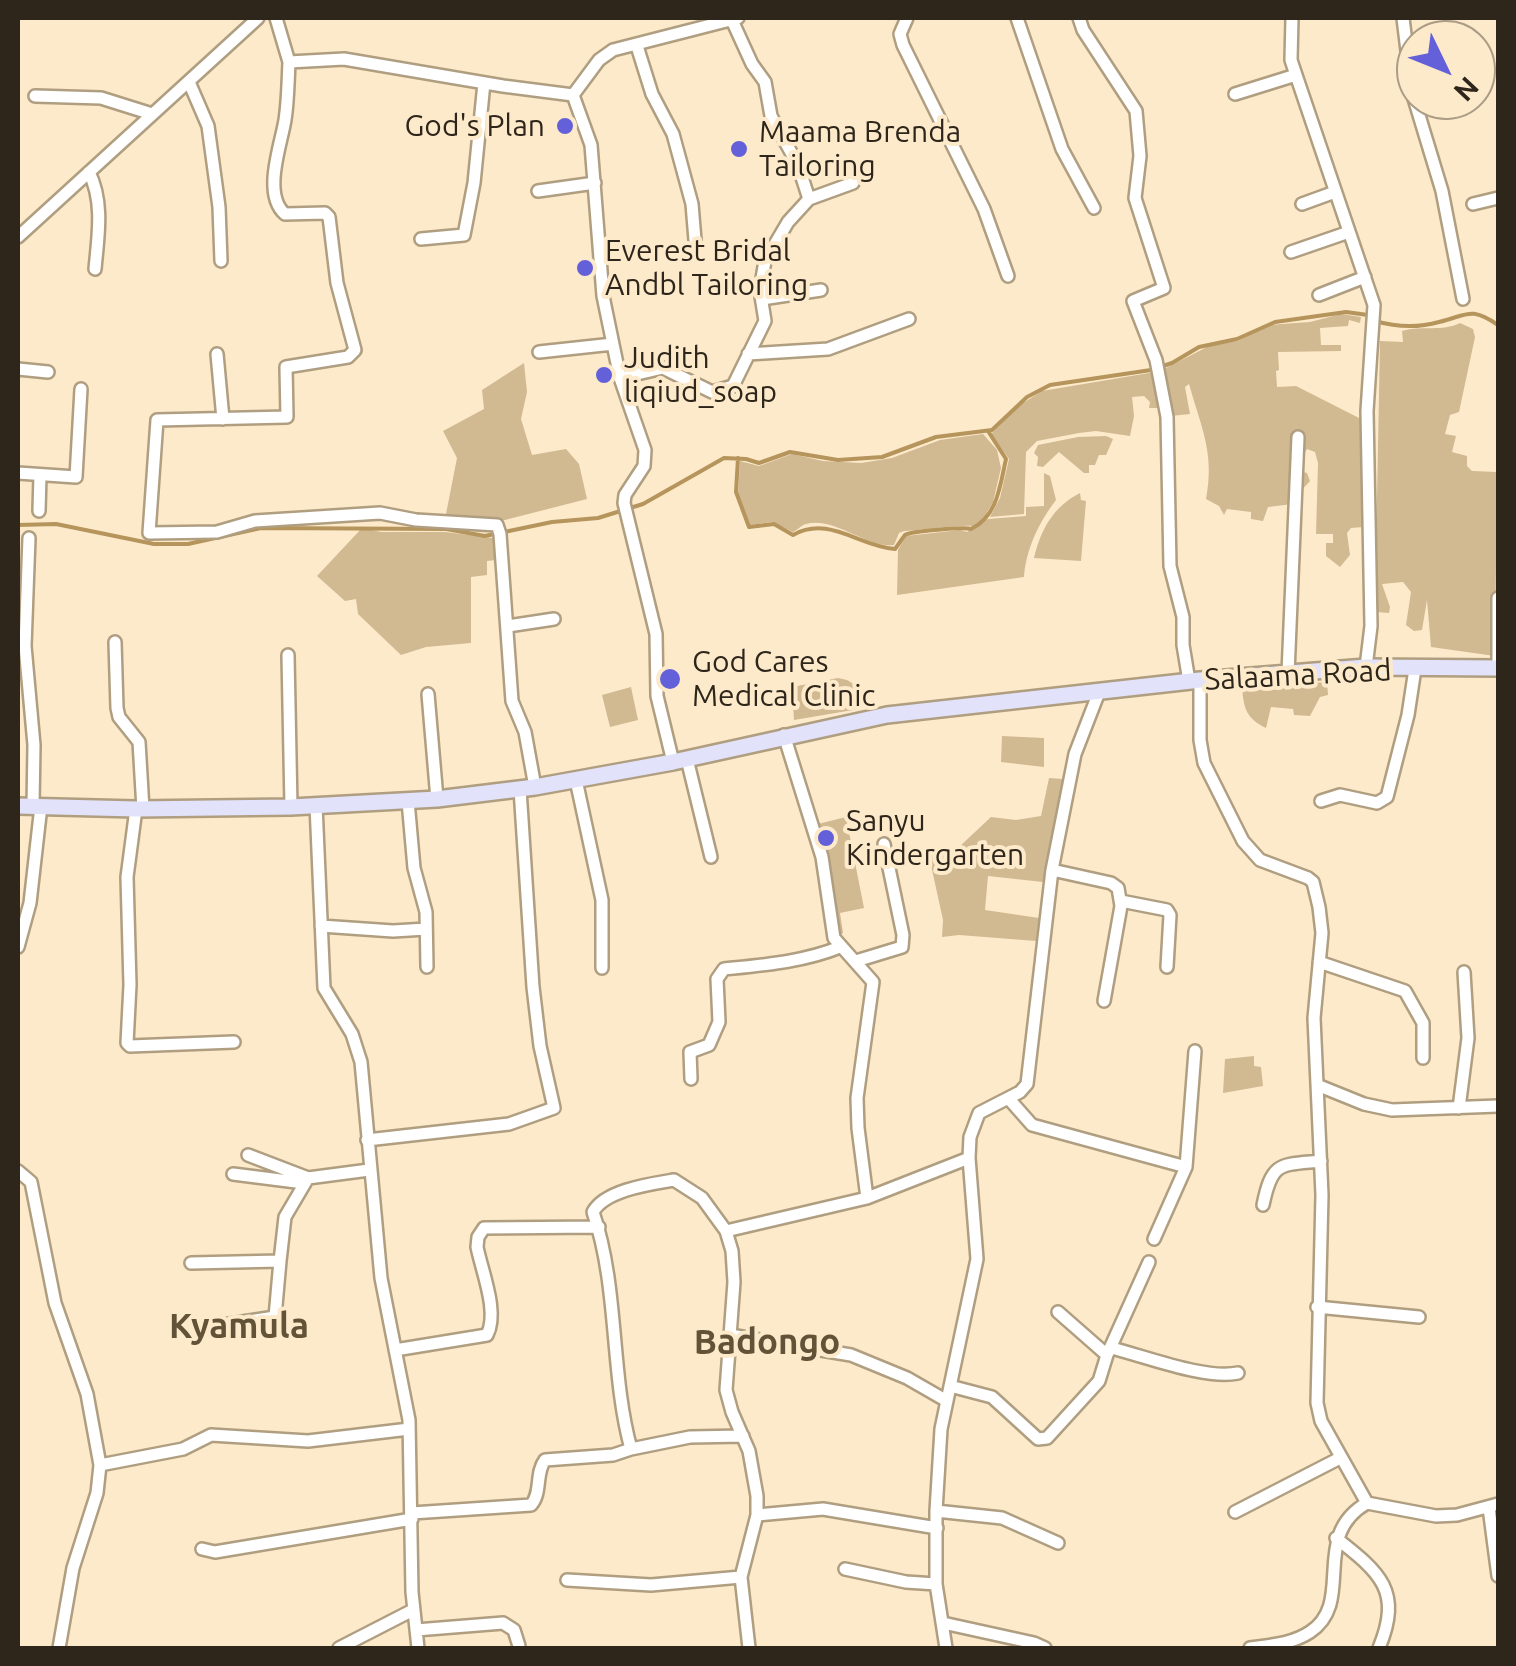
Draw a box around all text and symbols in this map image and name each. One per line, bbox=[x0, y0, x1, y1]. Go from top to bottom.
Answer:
north arrow bbox=[1396, 20, 1496, 120]
text: N bbox=[1448, 71, 1485, 108]
place label: God's Plan bbox=[404, 108, 545, 144]
place label: Maama Brenda Tailoring bbox=[759, 114, 961, 184]
marker: God's Plan bbox=[554, 115, 576, 137]
marker: Maama Brenda Tailoring bbox=[728, 138, 750, 160]
place label: Everest Bridal Andbl Tailoring bbox=[605, 233, 808, 304]
marker: Everest Bridal Andbl Tailoring bbox=[574, 257, 596, 279]
place label: Judith liqiud_soap bbox=[624, 340, 777, 410]
marker: Judith liqiud_soap bbox=[593, 364, 615, 386]
place label: God Cares Medical Clinic bbox=[692, 644, 875, 714]
street label: Salaama Road bbox=[1204, 652, 1392, 698]
marker: God Cares Medical Clinic bbox=[657, 666, 683, 692]
place label: Sanyu Kindergarten bbox=[846, 803, 1024, 874]
marker: Sanyu Kindergarten bbox=[815, 827, 837, 849]
district label: Kyamula bbox=[169, 1305, 309, 1347]
district label: Badongo bbox=[694, 1321, 840, 1363]

